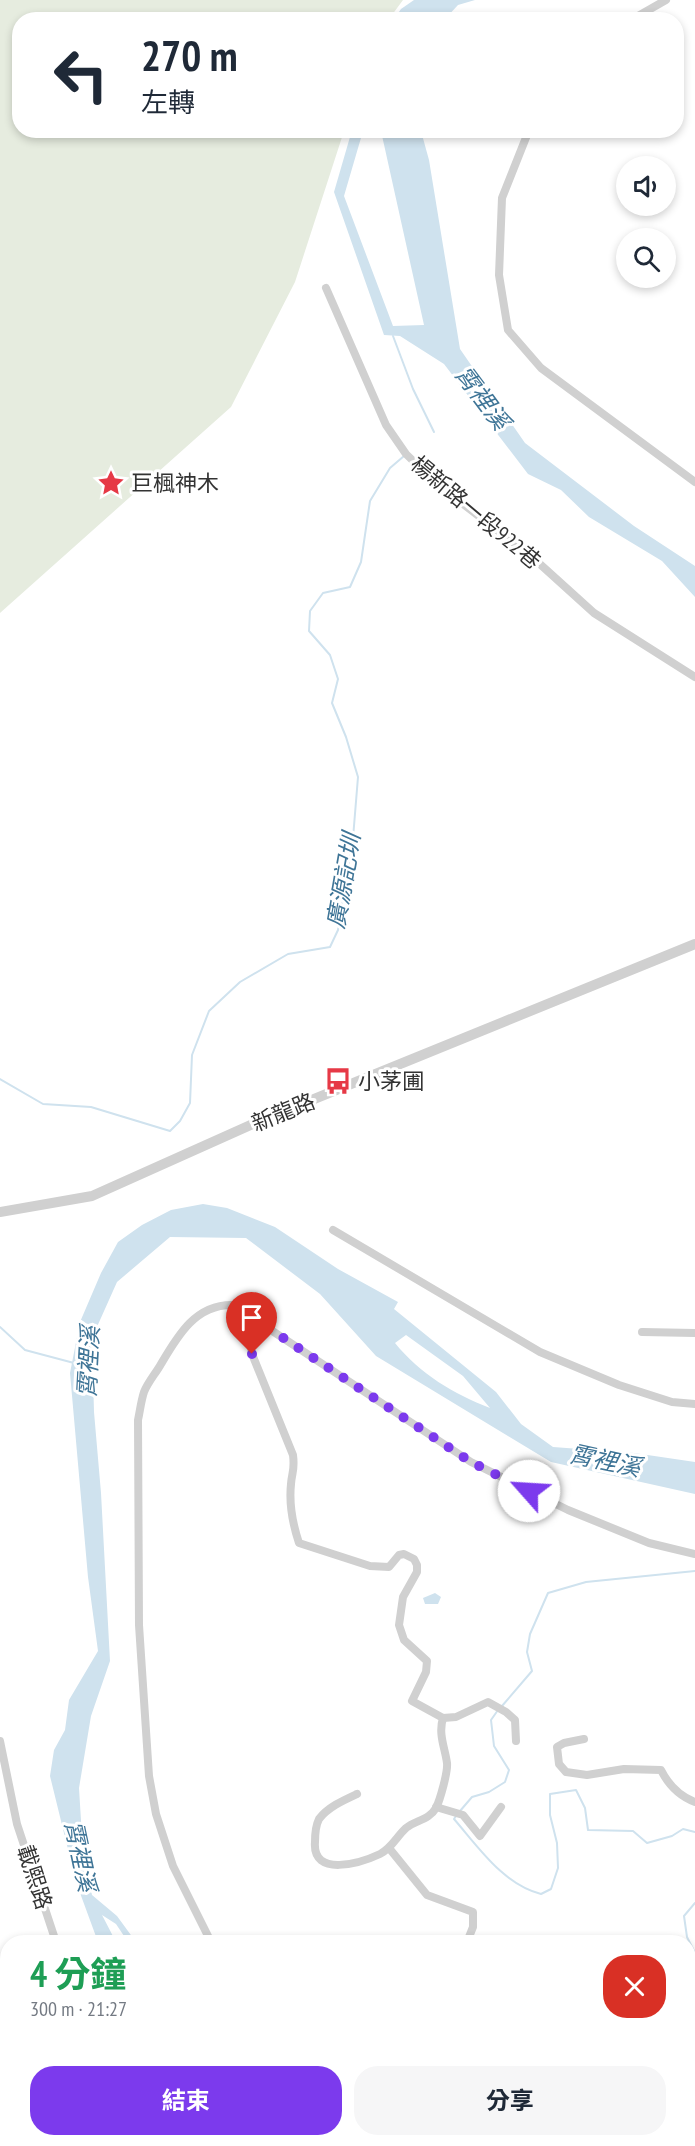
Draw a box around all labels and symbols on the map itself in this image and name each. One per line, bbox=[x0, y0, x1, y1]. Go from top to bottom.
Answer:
water label: 霄裡溪 bbox=[448, 360, 518, 438]
street label: 楊新路一段922巷 bbox=[405, 449, 547, 575]
place icon: 巨楓神木 bbox=[96, 468, 126, 498]
place label: 巨楓神木 bbox=[131, 469, 219, 497]
water label: 廣源記圳 bbox=[320, 828, 368, 931]
bus stop icon: 小茅圃 bbox=[323, 1066, 353, 1096]
place label: 小茅圃 bbox=[358, 1067, 424, 1095]
street label: 新龍路 bbox=[247, 1087, 319, 1137]
pin bbox=[226, 1292, 277, 1354]
water label: 霄裡溪 bbox=[71, 1322, 106, 1399]
water label: 霄裡溪 bbox=[567, 1438, 646, 1484]
position arrow bbox=[497, 1459, 561, 1523]
water label: 霄裡溪 bbox=[58, 1817, 104, 1897]
street label: 載熙路 bbox=[11, 1841, 59, 1913]

